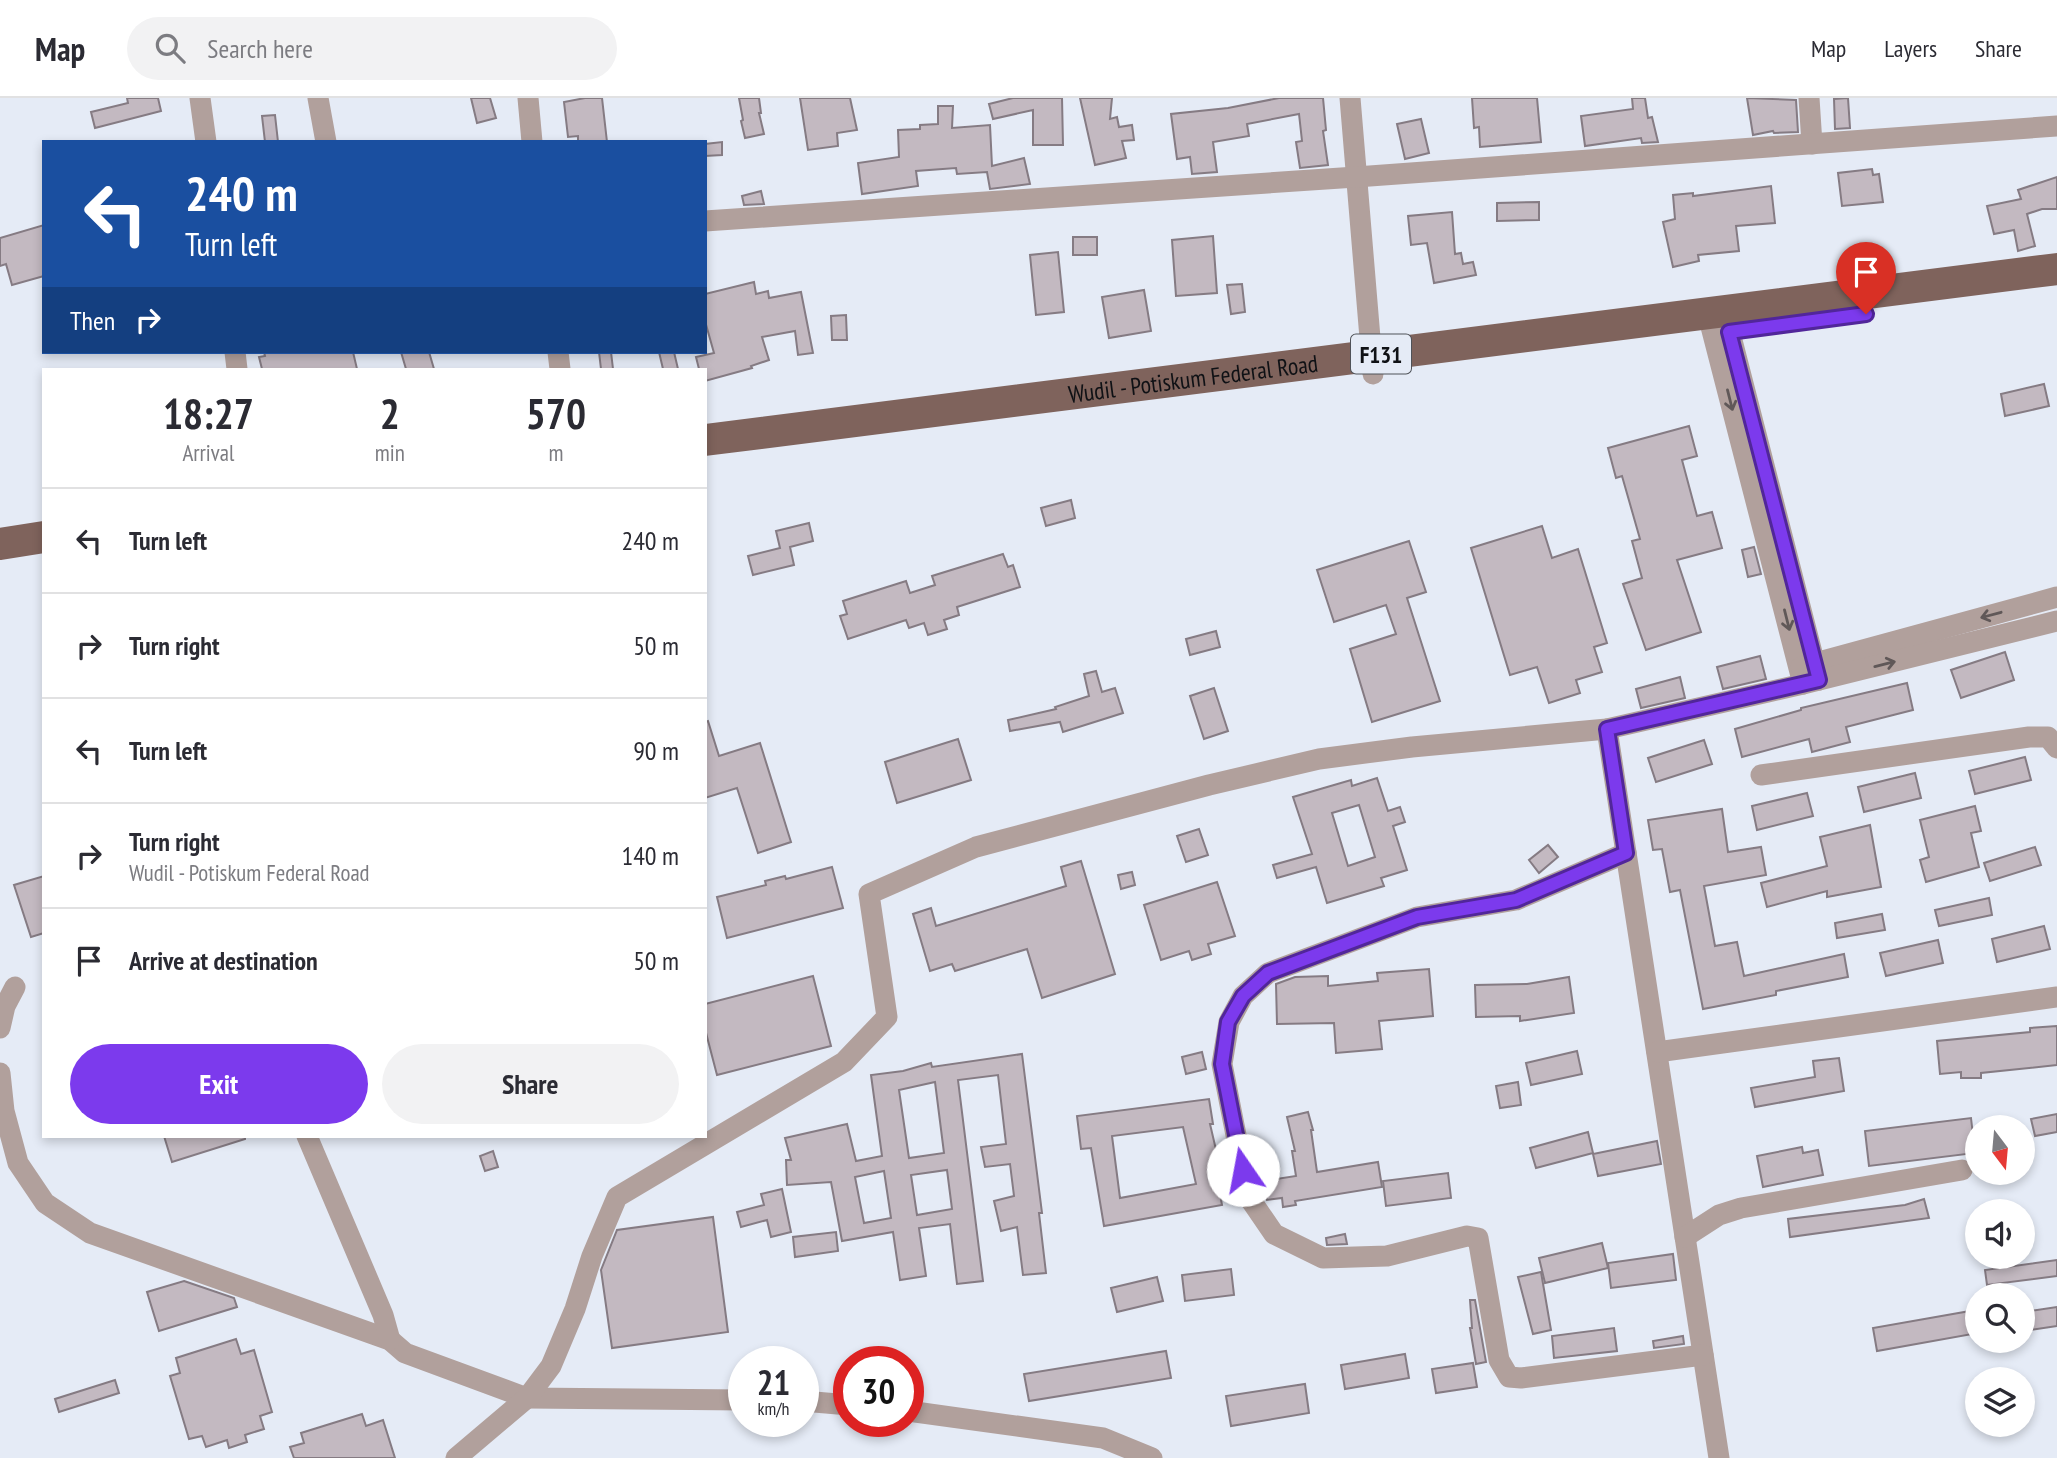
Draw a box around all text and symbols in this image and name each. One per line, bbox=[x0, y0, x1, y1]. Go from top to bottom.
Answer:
search box bbox=[127, 17, 617, 80]
text: Map bbox=[35, 27, 85, 70]
icon: search bbox=[151, 29, 189, 67]
text: Search here bbox=[207, 32, 313, 65]
text: Map bbox=[1811, 33, 1846, 64]
text: Layers bbox=[1884, 33, 1937, 64]
text: Share bbox=[1975, 33, 2022, 64]
text: 240 m bbox=[185, 161, 298, 225]
icon: left bbox=[70, 168, 161, 259]
text: Turn left bbox=[185, 223, 277, 265]
pin bbox=[1836, 242, 1896, 314]
icon: arrive bbox=[1847, 253, 1885, 291]
icon: right bbox=[129, 301, 167, 339]
text: Then bbox=[70, 304, 115, 337]
road number: F131 bbox=[1351, 334, 1411, 374]
street label: Wudil - Potiskum Federal Road bbox=[1067, 347, 1320, 409]
text: 18:27 bbox=[163, 386, 254, 441]
text: 2 bbox=[380, 386, 400, 441]
text: 570 bbox=[526, 386, 586, 441]
one-way arrow bbox=[1724, 388, 1737, 411]
text: Arrival bbox=[182, 438, 234, 467]
text: min bbox=[375, 438, 405, 467]
text: m bbox=[548, 438, 563, 467]
icon: left bbox=[70, 522, 108, 560]
text: Turn left bbox=[129, 524, 207, 557]
text: 240 m bbox=[621, 524, 679, 557]
one-way arrow bbox=[1781, 608, 1794, 631]
one-way arrow bbox=[1980, 609, 2002, 622]
icon: right bbox=[70, 627, 108, 665]
text: Turn right bbox=[129, 629, 220, 662]
text: 50 m bbox=[633, 629, 679, 662]
one-way arrow bbox=[1873, 657, 1896, 670]
icon: left bbox=[70, 732, 108, 770]
text: Turn left bbox=[129, 734, 207, 767]
text: 90 m bbox=[633, 734, 679, 767]
text: Turn right bbox=[129, 825, 220, 858]
icon: right bbox=[70, 837, 108, 875]
text: 140 m bbox=[621, 839, 679, 872]
text: Wudil - Potiskum Federal Road bbox=[129, 858, 370, 887]
icon: arrive bbox=[70, 942, 108, 980]
text: Arrive at destination bbox=[129, 944, 318, 977]
text: 50 m bbox=[633, 944, 679, 977]
button: Exit bbox=[70, 1044, 368, 1124]
button: Share bbox=[382, 1044, 679, 1124]
north arrow bbox=[1965, 1115, 2035, 1185]
map controls bbox=[1965, 1115, 2035, 1437]
position arrow bbox=[1206, 1133, 1280, 1207]
button: sound bbox=[1965, 1199, 2035, 1269]
button: search bbox=[1965, 1283, 2035, 1353]
speed limit sign: 30 bbox=[833, 1346, 924, 1437]
text: 21 bbox=[757, 1359, 790, 1405]
button: layers bbox=[1965, 1367, 2035, 1437]
text: km/h bbox=[758, 1397, 789, 1420]

